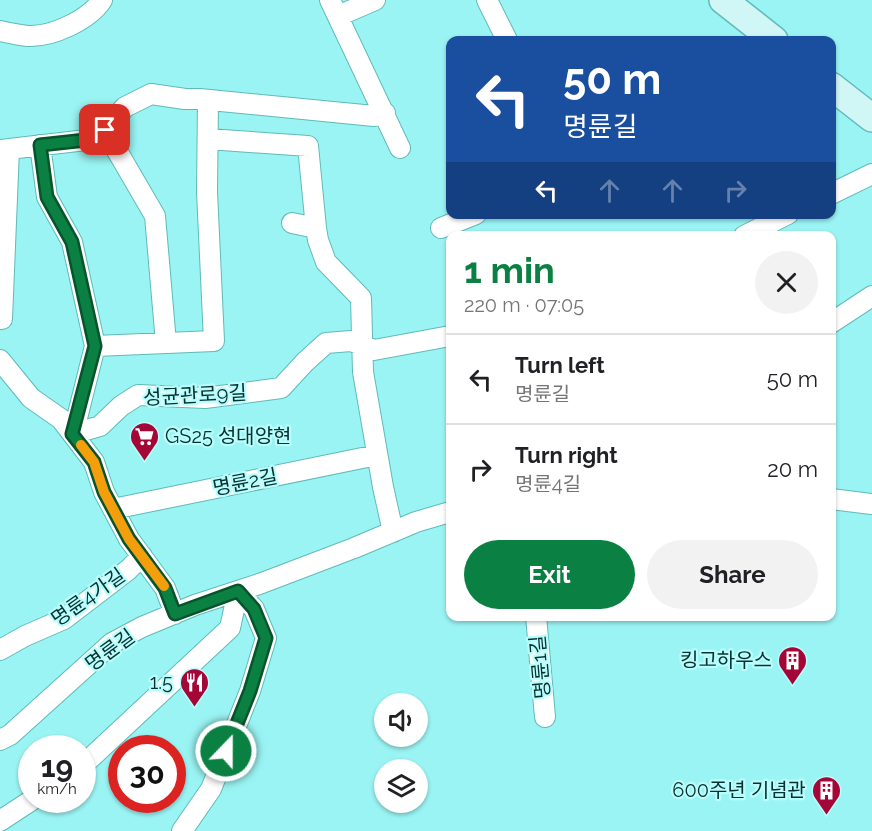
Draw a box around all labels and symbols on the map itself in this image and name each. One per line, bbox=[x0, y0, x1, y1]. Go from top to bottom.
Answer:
pin bbox=[79, 104, 130, 155]
street label: 성균관로9길 bbox=[143, 380, 247, 410]
supermarket icon: GS25 성대양현 bbox=[128, 420, 160, 462]
place label: GS25 성대양현 bbox=[165, 424, 291, 448]
street label: 명륜2길 bbox=[211, 464, 279, 500]
street label: 명륜4가길 bbox=[46, 563, 130, 631]
street label: 명륜길 bbox=[81, 624, 139, 676]
street label: 명륜1길 bbox=[525, 634, 555, 700]
building icon: 킹고하우스 bbox=[777, 644, 809, 686]
place label: 킹고하우스 bbox=[680, 648, 772, 672]
restaurant icon: 1.5 bbox=[178, 666, 210, 708]
place label: 1.5 bbox=[150, 670, 173, 694]
position arrow bbox=[194, 719, 258, 783]
speed limit sign: 30 bbox=[108, 735, 186, 813]
building icon: 600주년 기념관 bbox=[811, 774, 843, 816]
place label: 600주년 기념관 bbox=[672, 778, 806, 802]

